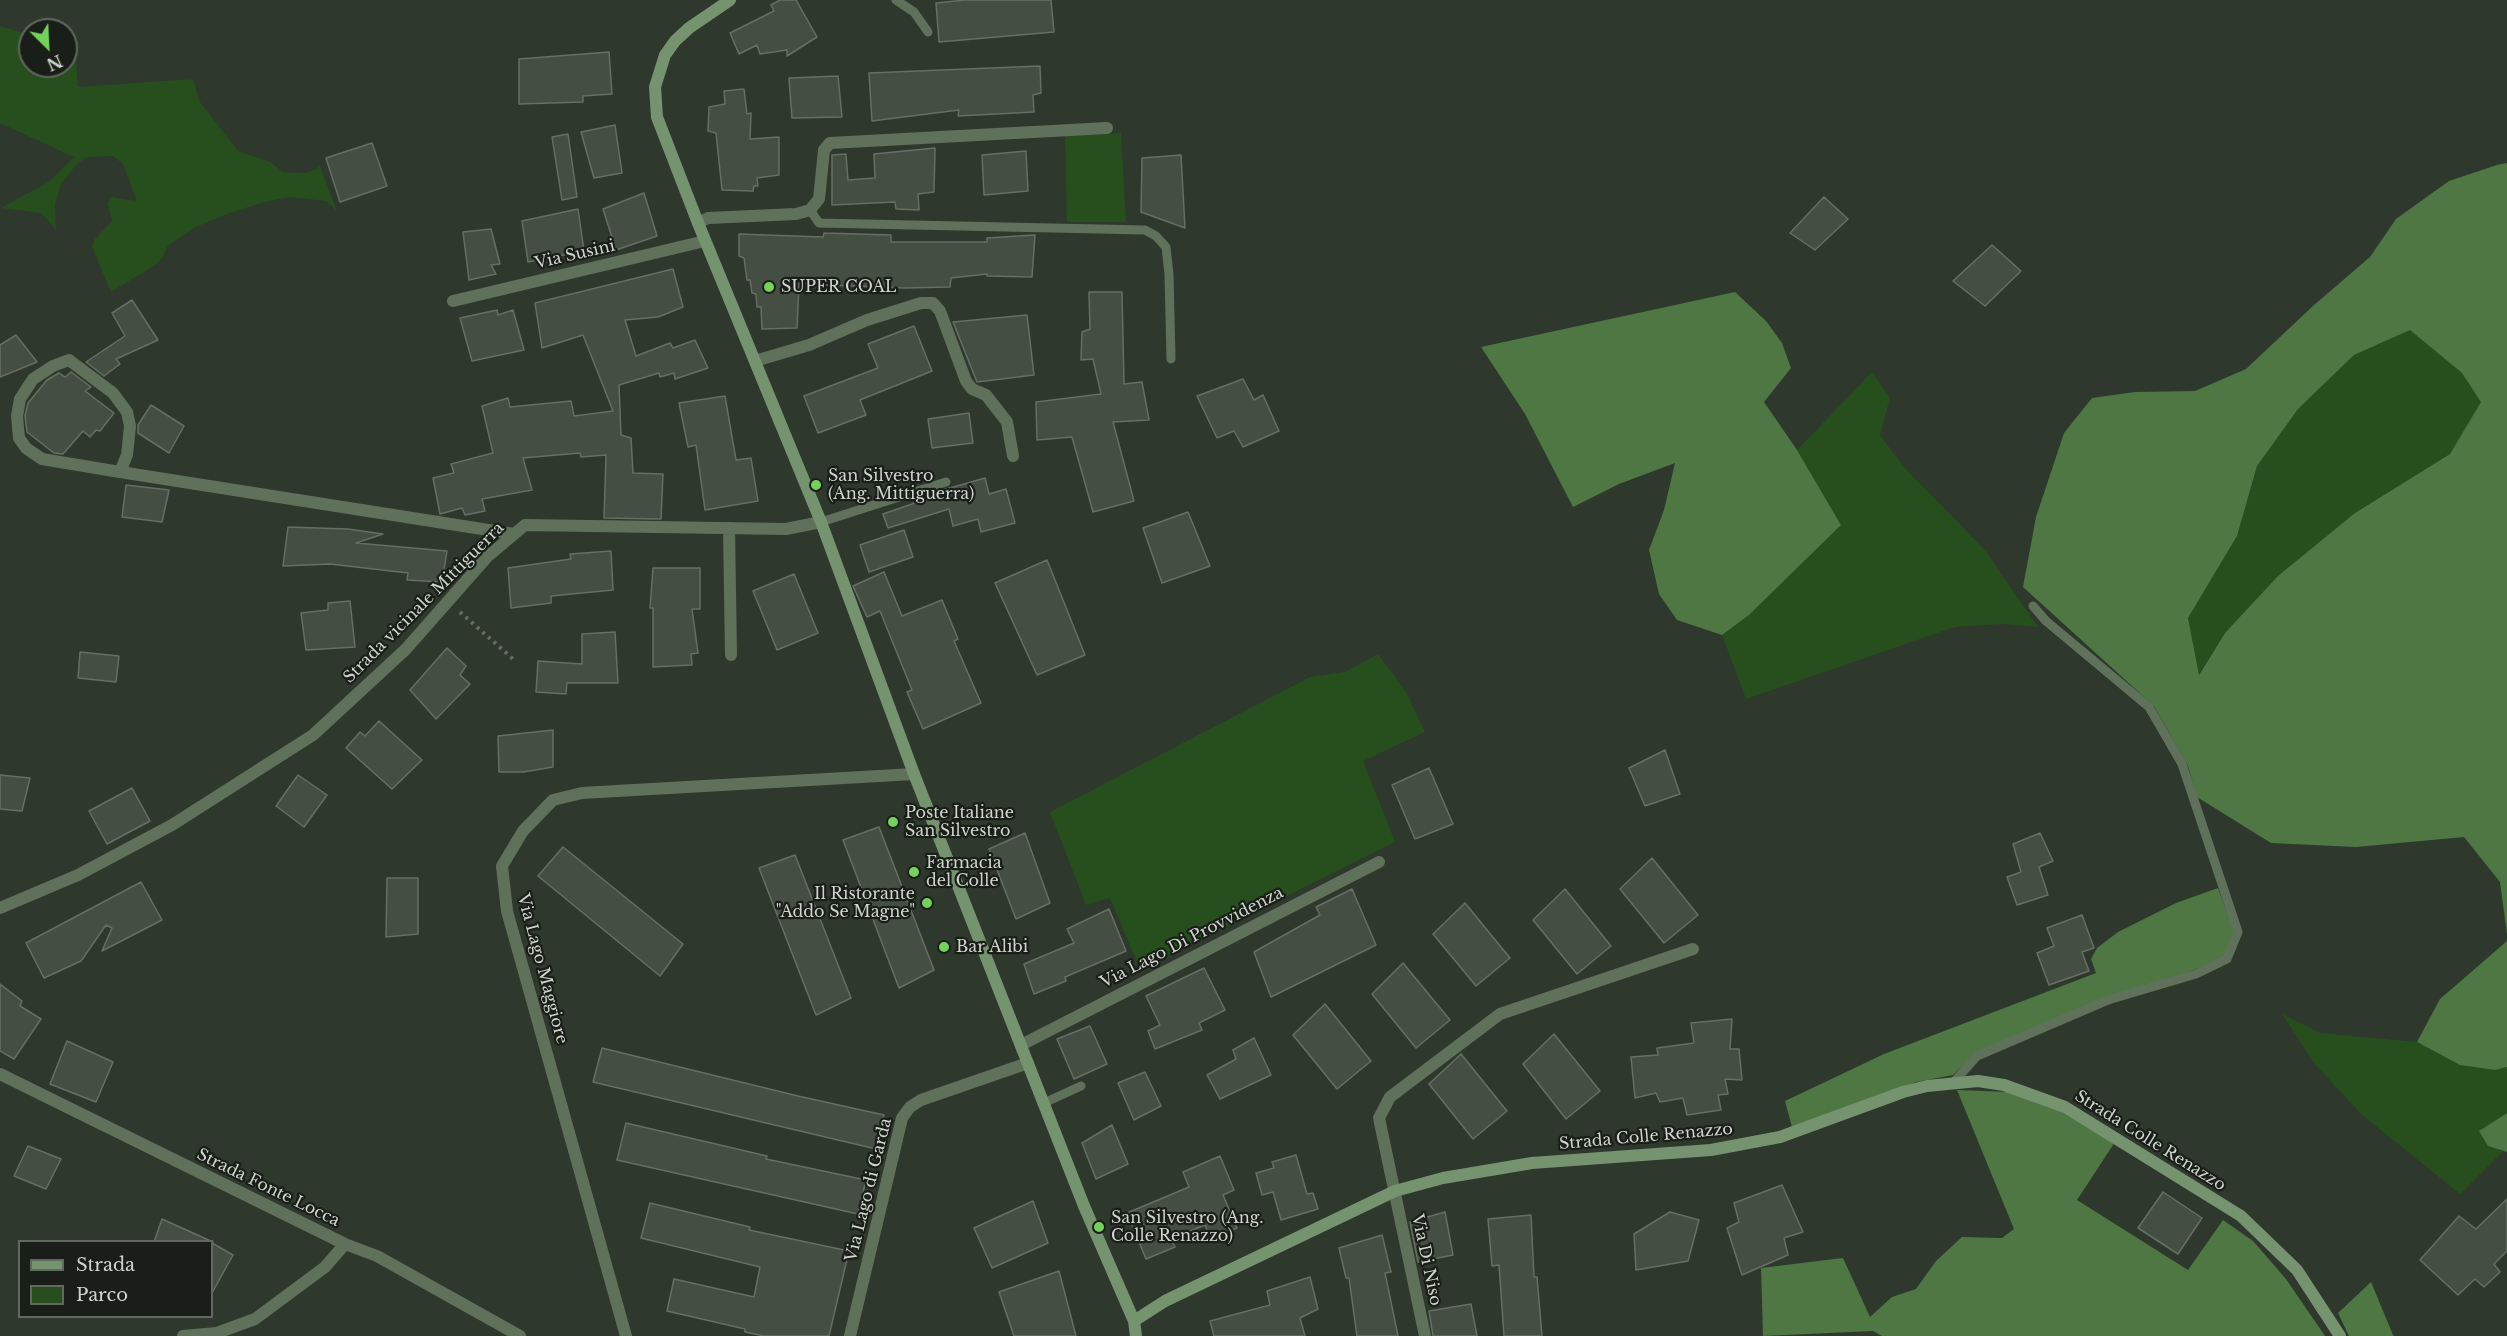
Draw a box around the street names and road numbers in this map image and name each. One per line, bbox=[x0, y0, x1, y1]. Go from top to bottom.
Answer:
street label: Via Susini bbox=[533, 236, 617, 274]
street label: Strada vicinale Mittiguerra bbox=[340, 519, 508, 687]
street label: Via Lago Di Provvidenza bbox=[1097, 883, 1287, 993]
street label: Via Lago Maggiore bbox=[513, 892, 571, 1046]
street label: Strada Colle Renazzo bbox=[2071, 1087, 2229, 1195]
street label: Via Lago di Garda bbox=[842, 1116, 896, 1264]
street label: Strada Colle Renazzo bbox=[1558, 1120, 1734, 1154]
street label: Strada Fonte Locca bbox=[193, 1145, 343, 1231]
street label: Via Di Niso bbox=[1407, 1213, 1445, 1307]

